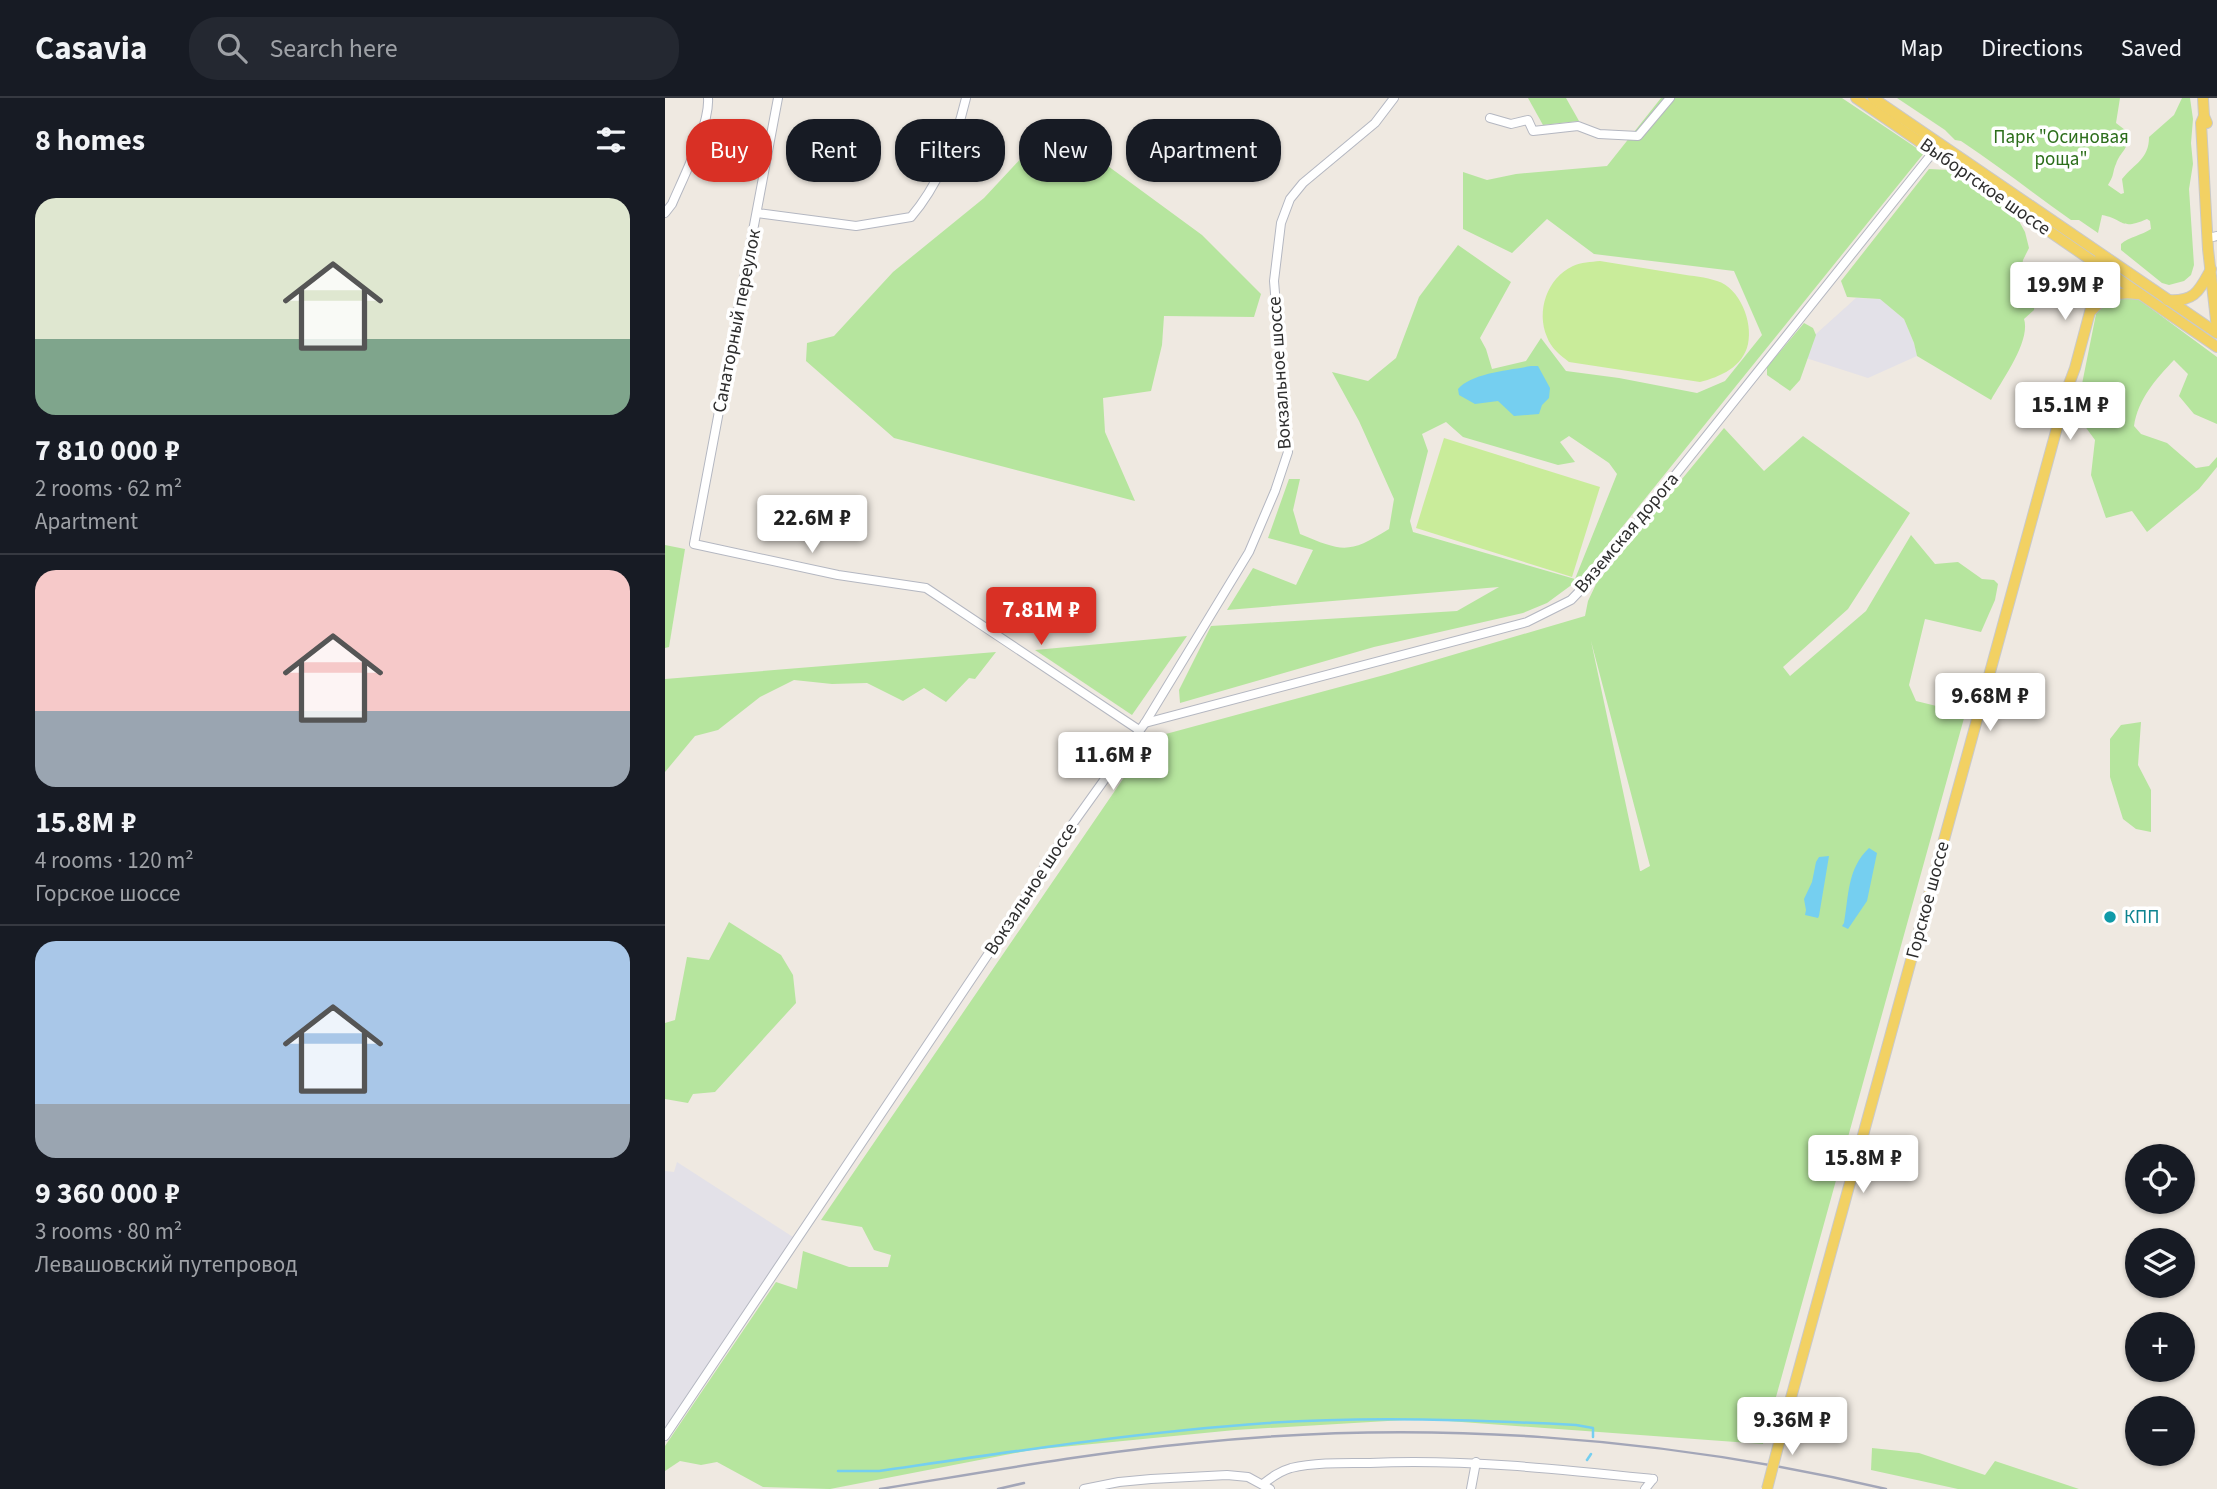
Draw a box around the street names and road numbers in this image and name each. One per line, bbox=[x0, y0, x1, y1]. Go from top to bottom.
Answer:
street label: Выборгское шоссе bbox=[1914, 132, 2056, 242]
street label: Санаторный переулок bbox=[706, 226, 768, 415]
street label: Вокзальное шоссе bbox=[1261, 296, 1299, 450]
street label: Вяземская дорога bbox=[1568, 467, 1686, 599]
street label: Вокзальное шоссе bbox=[978, 817, 1084, 961]
street label: Горское шоссе bbox=[1899, 839, 1957, 961]

